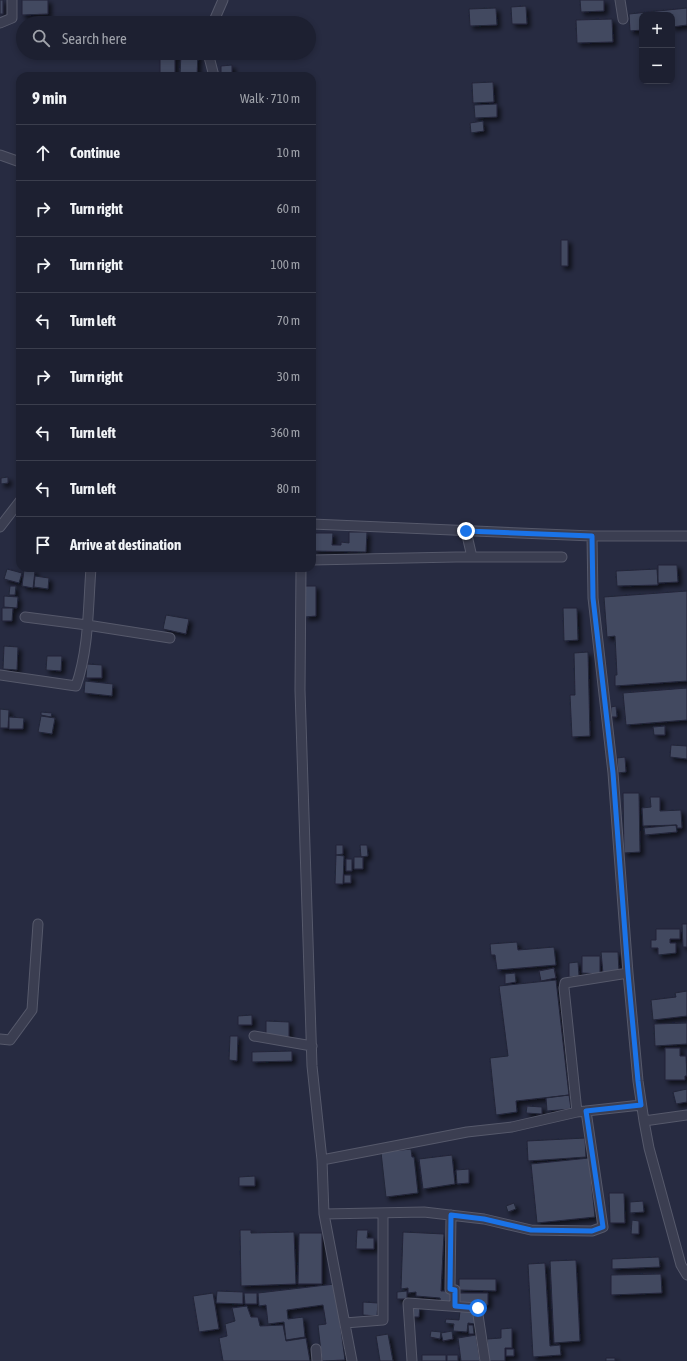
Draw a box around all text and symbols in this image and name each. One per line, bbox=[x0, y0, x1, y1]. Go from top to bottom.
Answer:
map controls bbox=[639, 12, 675, 84]
button: + bbox=[639, 12, 675, 48]
search box bbox=[16, 16, 316, 60]
icon: search bbox=[30, 27, 52, 49]
text: Search here bbox=[62, 30, 127, 47]
button: − bbox=[639, 48, 675, 84]
text: 9 min bbox=[32, 88, 67, 108]
text: Walk · 710 m bbox=[240, 91, 300, 106]
icon: ahead bbox=[32, 142, 54, 164]
text: Continue bbox=[70, 144, 120, 161]
text: 10 m bbox=[277, 145, 300, 160]
icon: right bbox=[32, 198, 54, 220]
text: Turn right bbox=[70, 200, 123, 217]
text: 60 m bbox=[277, 201, 300, 216]
icon: right bbox=[32, 254, 54, 276]
text: Turn right bbox=[70, 256, 123, 273]
text: 100 m bbox=[271, 257, 300, 272]
icon: left bbox=[32, 310, 54, 332]
text: Turn left bbox=[70, 312, 116, 329]
text: 70 m bbox=[277, 313, 300, 328]
icon: right bbox=[32, 366, 54, 388]
text: Turn right bbox=[70, 368, 123, 385]
text: 30 m bbox=[277, 369, 300, 384]
icon: left bbox=[32, 422, 54, 444]
text: Turn left bbox=[70, 424, 116, 441]
text: 360 m bbox=[271, 425, 300, 440]
icon: left bbox=[32, 478, 54, 500]
text: Turn left bbox=[70, 480, 116, 497]
text: 80 m bbox=[277, 481, 300, 496]
route end bbox=[457, 522, 475, 540]
icon: arrive bbox=[32, 534, 54, 556]
text: Arrive at destination bbox=[70, 536, 181, 553]
route start bbox=[469, 1299, 487, 1317]

